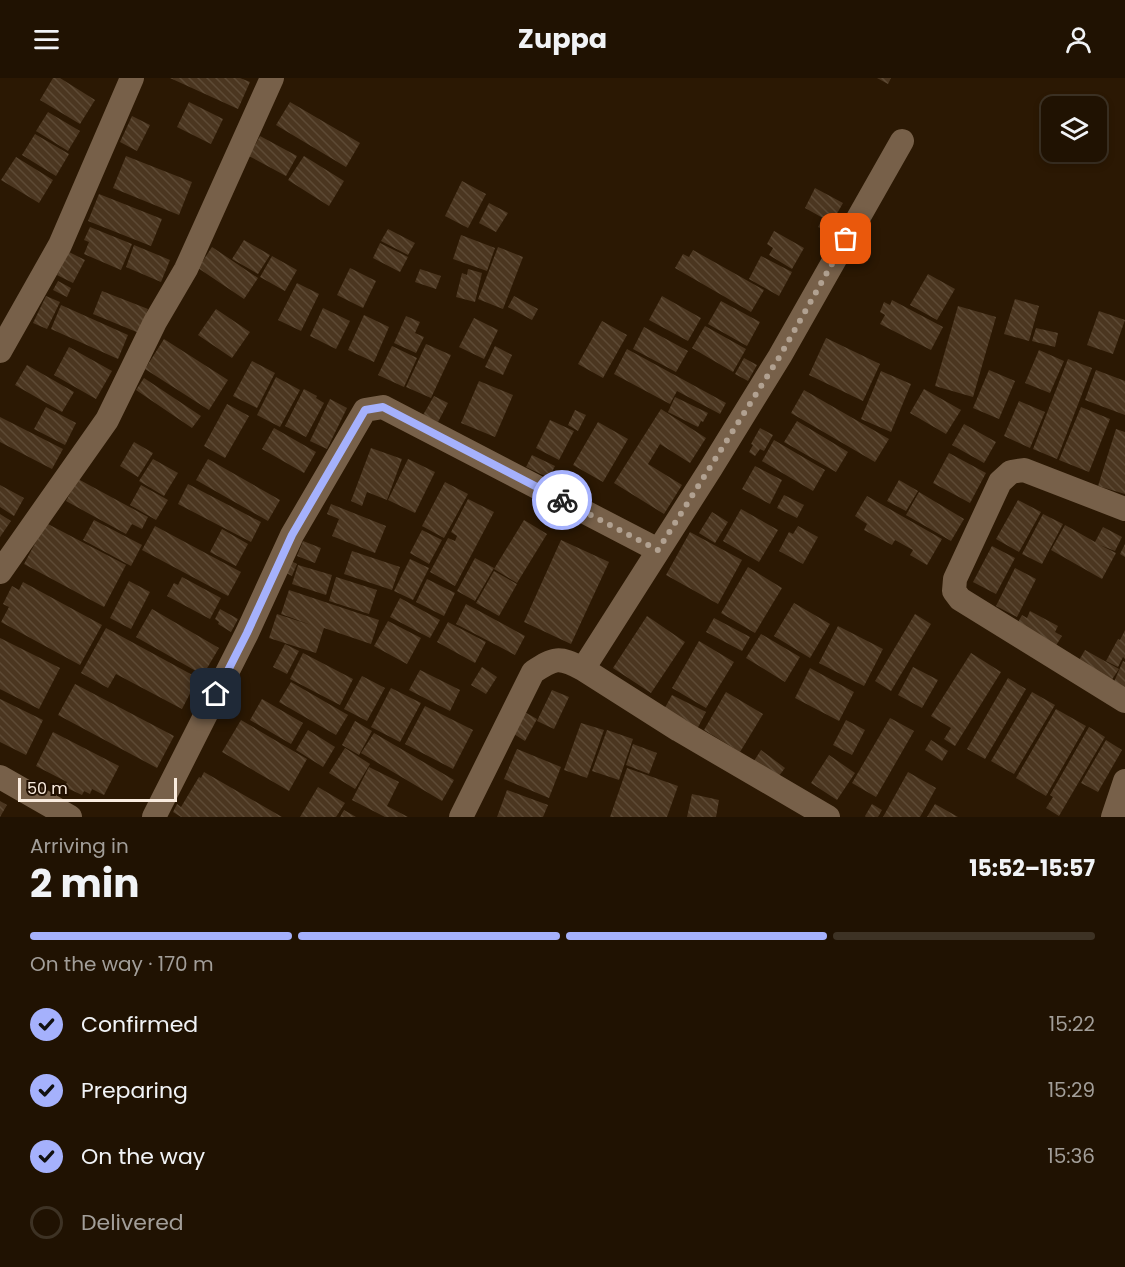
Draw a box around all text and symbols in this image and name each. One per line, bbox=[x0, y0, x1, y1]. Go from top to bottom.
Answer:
text: Zuppa bbox=[518, 20, 607, 57]
icon: menu bbox=[30, 23, 63, 56]
icon: person bbox=[1062, 23, 1095, 56]
map controls bbox=[1041, 96, 1107, 162]
button: layers bbox=[1041, 96, 1107, 162]
pin bbox=[820, 213, 871, 264]
icon: bag bbox=[829, 222, 862, 255]
courier bbox=[532, 470, 592, 530]
icon: bike bbox=[546, 484, 579, 517]
pin bbox=[190, 668, 241, 719]
icon: home bbox=[199, 677, 232, 710]
scale bar bbox=[18, 775, 177, 802]
text: 50 m bbox=[27, 777, 68, 800]
text: Arriving in bbox=[30, 832, 129, 860]
text: 15:52–15:57 bbox=[969, 853, 1095, 884]
text: 2 min bbox=[30, 856, 140, 911]
text: On the way · 170 m bbox=[30, 950, 214, 978]
icon: check bbox=[30, 1008, 63, 1041]
text: Confirmed bbox=[81, 1009, 198, 1040]
text: 15:22 bbox=[1049, 1010, 1095, 1038]
icon: check bbox=[30, 1074, 63, 1107]
text: Preparing bbox=[81, 1075, 188, 1106]
text: 15:29 bbox=[1048, 1076, 1095, 1104]
icon: check bbox=[30, 1140, 63, 1173]
text: On the way bbox=[81, 1141, 205, 1172]
text: 15:36 bbox=[1047, 1142, 1095, 1170]
text: Delivered bbox=[81, 1207, 184, 1238]

